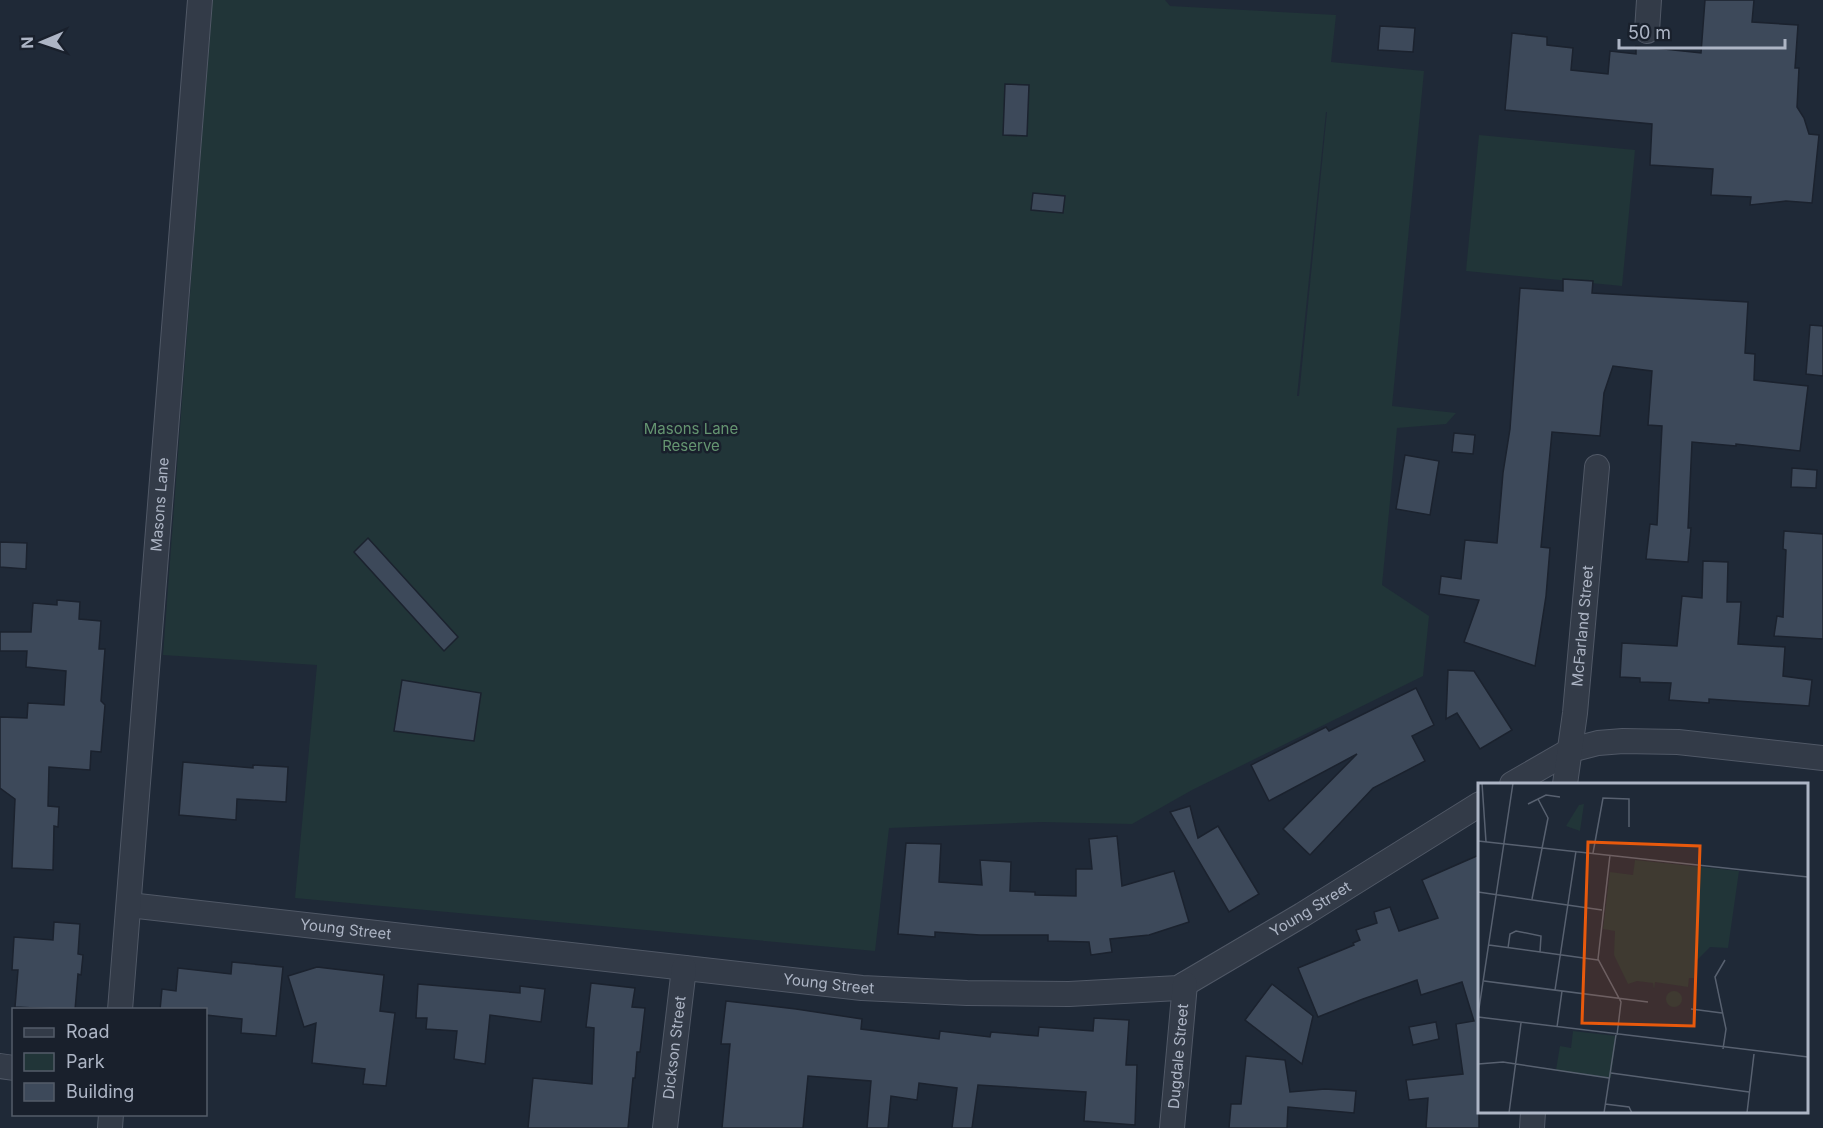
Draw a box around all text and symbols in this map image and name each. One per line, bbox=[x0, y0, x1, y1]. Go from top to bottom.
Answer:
north arrow bbox=[12, 12, 72, 72]
scale bar bbox=[1619, 12, 1786, 50]
text: 50 m bbox=[1628, 22, 1671, 43]
text: N bbox=[17, 36, 37, 49]
park label: Masons Lane Reserve bbox=[644, 419, 738, 455]
street label: Masons Lane bbox=[146, 457, 173, 552]
street label: McFarland Street bbox=[1567, 564, 1597, 687]
inset map bbox=[1478, 783, 1808, 1113]
street label: Young Street bbox=[1266, 877, 1354, 941]
street label: Young Street bbox=[299, 914, 392, 944]
street label: Young Street bbox=[782, 969, 875, 998]
street label: Dickson Street bbox=[659, 995, 690, 1100]
street label: Dugdale Street bbox=[1164, 1003, 1192, 1110]
legend bbox=[12, 1008, 207, 1116]
text: Road bbox=[66, 1021, 109, 1042]
text: Park bbox=[66, 1051, 105, 1072]
text: Building bbox=[66, 1081, 134, 1102]

